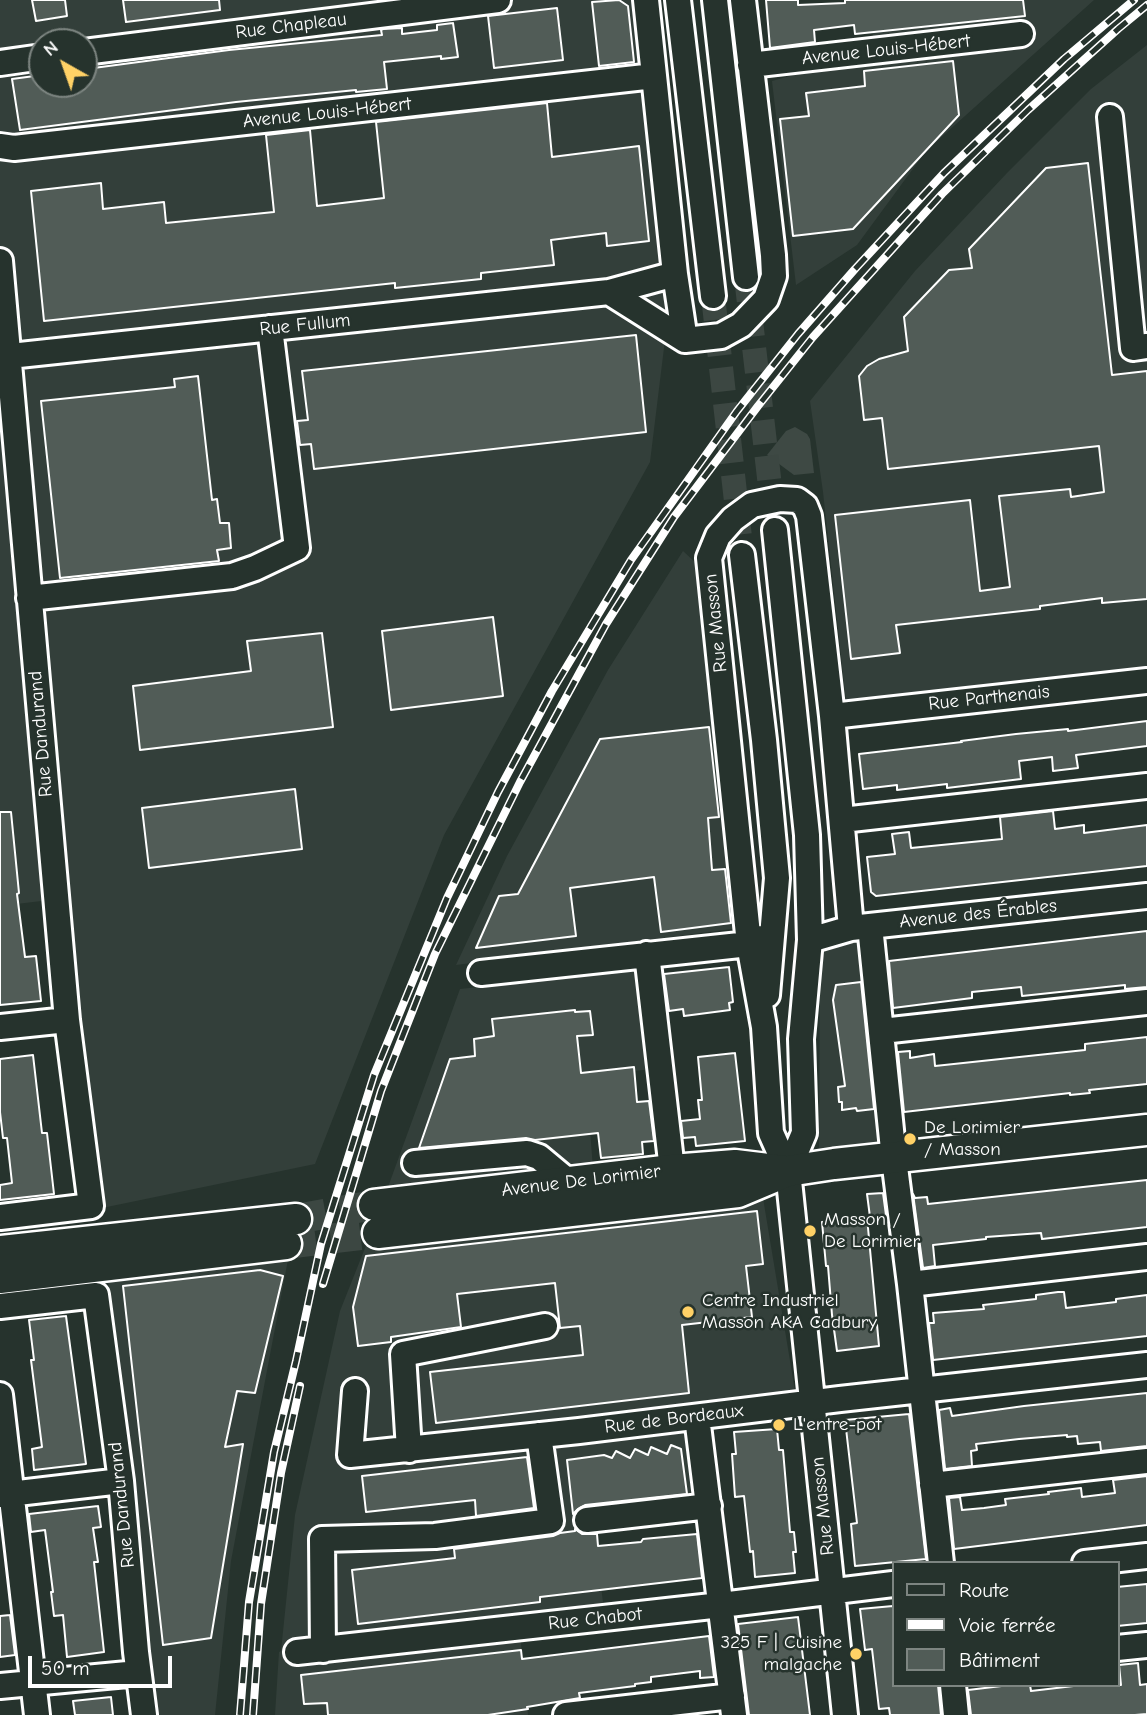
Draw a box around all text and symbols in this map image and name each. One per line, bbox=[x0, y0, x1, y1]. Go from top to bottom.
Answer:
street label: Rue Chapleau bbox=[234, 8, 348, 44]
north arrow bbox=[28, 28, 98, 98]
street label: Avenue Louis-Hébert bbox=[801, 30, 971, 70]
text: N bbox=[39, 36, 63, 61]
street label: Avenue Louis-Hébert bbox=[242, 93, 412, 133]
street label: Rue Fullum bbox=[258, 309, 352, 341]
street label: Rue Masson bbox=[699, 573, 733, 673]
street label: Rue Dandurand bbox=[24, 670, 58, 798]
street label: Rue Parthenais bbox=[927, 680, 1051, 716]
street label: Avenue des Érables bbox=[898, 894, 1058, 934]
place label: De Lorimier / Masson bbox=[924, 1117, 1020, 1161]
marker: De Lorimier / Masson bbox=[902, 1131, 918, 1147]
street label: Avenue De Lorimier bbox=[500, 1160, 662, 1202]
place label: Masson / De Lorimier bbox=[824, 1209, 920, 1253]
marker: Masson / De Lorimier bbox=[802, 1223, 818, 1239]
place label: Centre Industriel Masson AKA Cadbury bbox=[702, 1290, 877, 1334]
marker: Centre Industriel Masson AKA Cadbury bbox=[680, 1304, 696, 1320]
street label: Rue de Bordeaux bbox=[603, 1399, 745, 1439]
place label: L'entre-pot bbox=[793, 1414, 881, 1436]
marker: L'entre-pot bbox=[771, 1417, 787, 1433]
street label: Rue Dandurand bbox=[104, 1441, 140, 1569]
street label: Rue Masson bbox=[806, 1456, 840, 1556]
legend bbox=[892, 1561, 1119, 1687]
text: Route bbox=[959, 1578, 1009, 1602]
street label: Rue Chabot bbox=[547, 1603, 643, 1635]
text: Voie ferrée bbox=[959, 1613, 1056, 1637]
place label: 325 F | Cuisine malgache bbox=[720, 1632, 842, 1676]
scale bar bbox=[32, 1642, 175, 1686]
marker: 325 F | Cuisine malgache bbox=[848, 1646, 864, 1662]
text: Bâtiment bbox=[959, 1648, 1039, 1672]
text: 50 m bbox=[41, 1656, 90, 1680]

